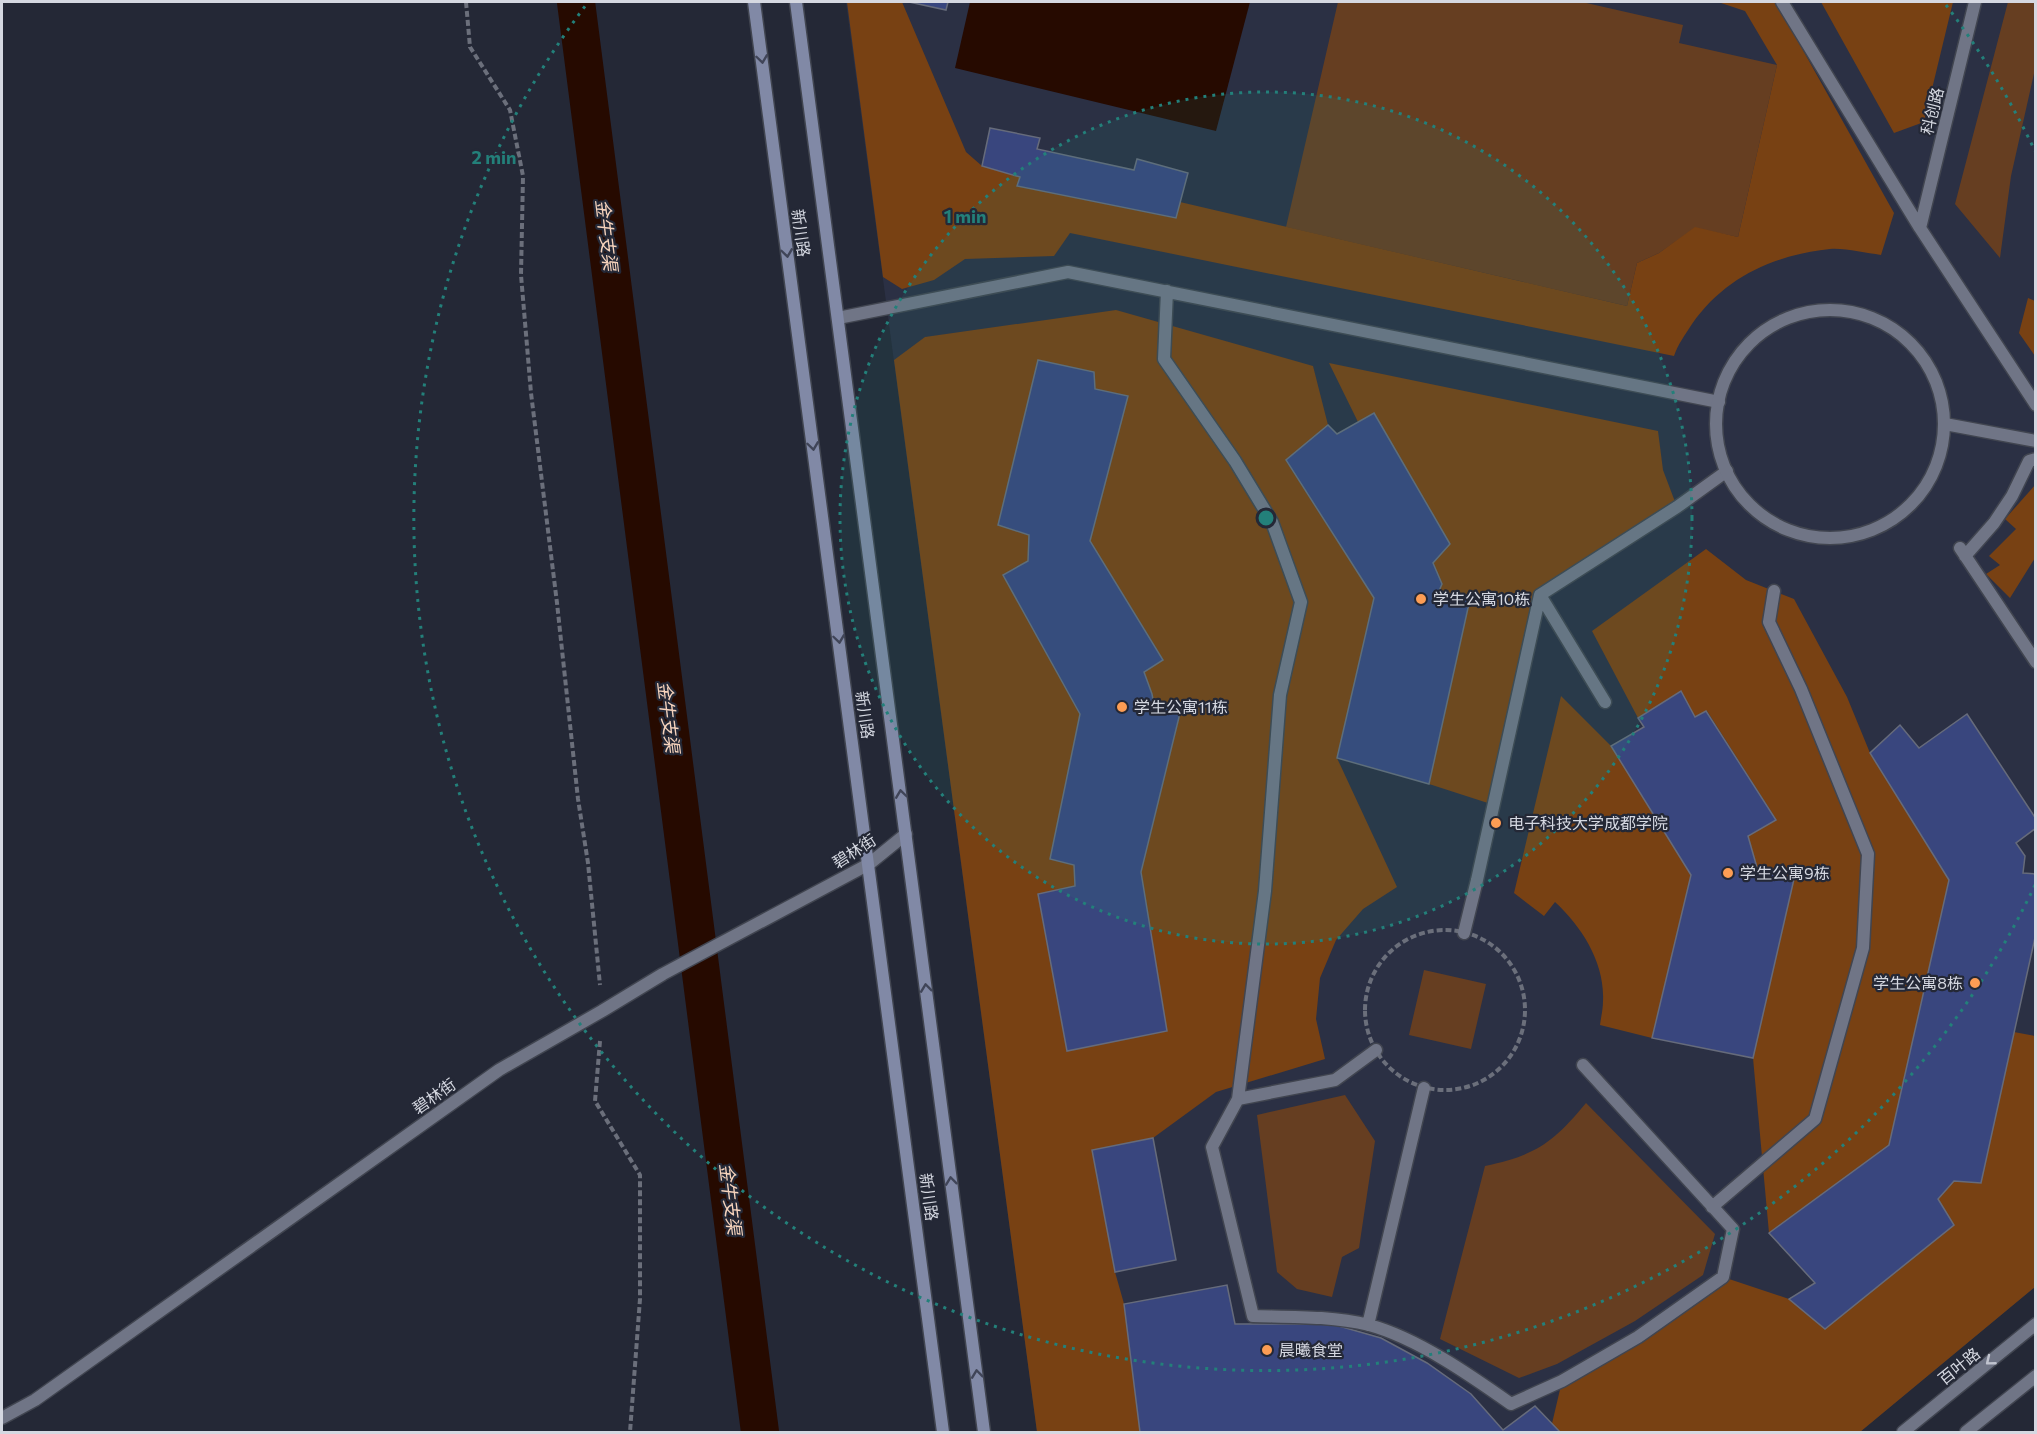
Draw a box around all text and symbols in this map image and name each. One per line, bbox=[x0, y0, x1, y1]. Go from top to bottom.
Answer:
one-way arrow bbox=[755, 55, 767, 64]
street label: 科创路 bbox=[1916, 85, 1947, 136]
text: 2 min bbox=[472, 146, 516, 168]
water label: 金牛支渠 bbox=[592, 198, 623, 275]
text: 1 min bbox=[944, 205, 986, 227]
street label: 新川路 bbox=[789, 208, 814, 258]
one-way arrow bbox=[781, 248, 793, 257]
one-way arrow bbox=[806, 442, 819, 451]
centre of rings bbox=[1256, 508, 1276, 528]
place label: 学生公寓10栋 bbox=[1433, 589, 1530, 608]
marker: 学生公寓10栋 bbox=[1414, 592, 1428, 606]
one-way arrow bbox=[832, 635, 844, 644]
water label: 金牛支渠 bbox=[654, 680, 685, 757]
street label: 新川路 bbox=[853, 690, 878, 740]
place label: 学生公寓11栋 bbox=[1134, 697, 1228, 716]
marker: 学生公寓11栋 bbox=[1115, 700, 1129, 714]
one-way arrow bbox=[895, 790, 907, 799]
place label: 电子科技大学成都学院 bbox=[1508, 813, 1668, 832]
marker: 电子科技大学成都学院 bbox=[1489, 816, 1503, 830]
street label: 碧林街 bbox=[828, 830, 879, 872]
place label: 学生公寓9栋 bbox=[1740, 863, 1830, 882]
marker: 学生公寓9栋 bbox=[1721, 866, 1735, 880]
place label: 学生公寓8栋 bbox=[1873, 973, 1963, 992]
marker: 学生公寓8栋 bbox=[1968, 976, 1982, 990]
one-way arrow bbox=[920, 983, 933, 992]
street label: 碧林街 bbox=[409, 1074, 459, 1117]
water label: 金牛支渠 bbox=[716, 1162, 747, 1239]
street label: 新川路 bbox=[917, 1172, 942, 1222]
one-way arrow bbox=[946, 1177, 958, 1186]
place label: 晨曦食堂 bbox=[1279, 1340, 1343, 1359]
marker: 晨曦食堂 bbox=[1260, 1343, 1274, 1357]
street label: 百叶路 bbox=[1934, 1343, 1983, 1388]
one-way arrow bbox=[1986, 1354, 1997, 1365]
one-way arrow bbox=[971, 1370, 983, 1379]

